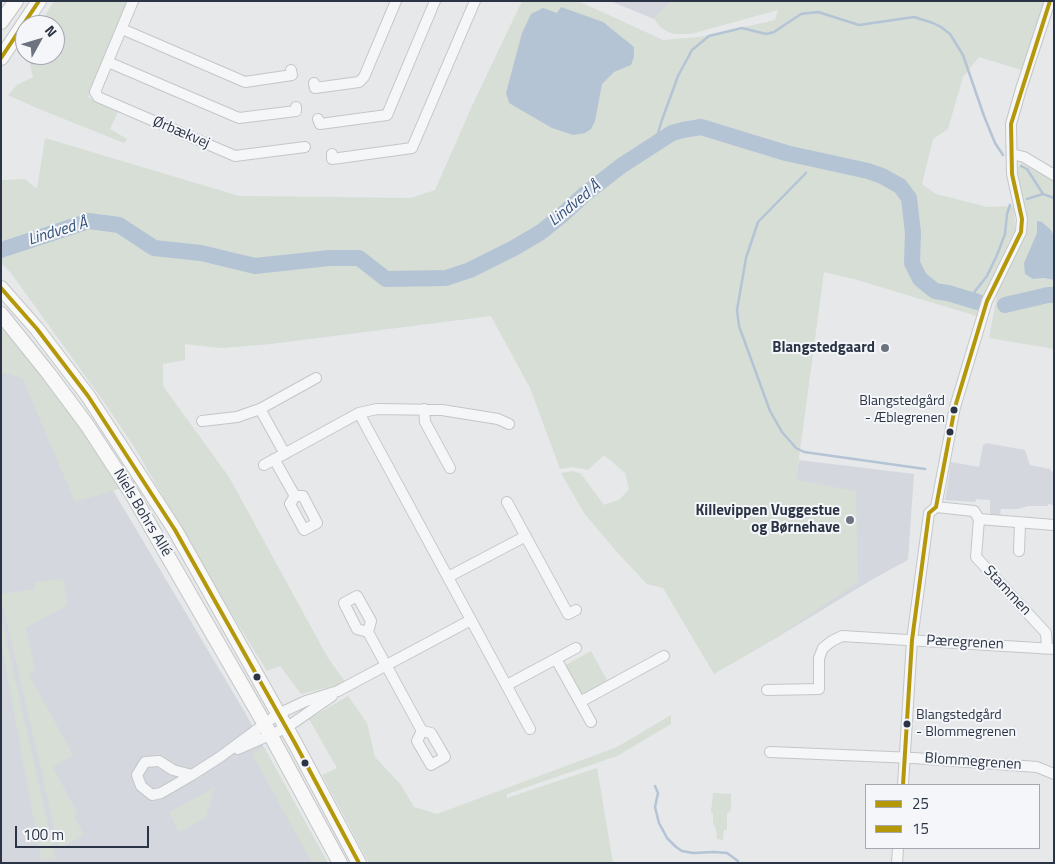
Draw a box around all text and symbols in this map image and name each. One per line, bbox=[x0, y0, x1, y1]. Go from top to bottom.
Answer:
north arrow bbox=[15, 15, 65, 65]
text: N bbox=[40, 20, 62, 41]
street label: Ørbækvej bbox=[150, 113, 212, 153]
water label: Lindved Å bbox=[545, 177, 605, 231]
water label: Lindved Å bbox=[26, 214, 90, 250]
place label: Blangstedgaard bbox=[772, 339, 875, 357]
marker: Blangstedgaard bbox=[879, 342, 891, 354]
place label: Blangstedgård - Æblegrenen bbox=[859, 394, 945, 427]
marker: Blangstedgård - Æblegrenen bbox=[949, 405, 959, 415]
unlabelled marker bbox=[945, 427, 955, 437]
street label: Niels Bohrs Allé bbox=[109, 466, 175, 560]
place label: Killevippen Vuggestue og Børnehave bbox=[695, 502, 840, 537]
marker: Killevippen Vuggestue og Børnehave bbox=[844, 514, 856, 526]
street label: Stammen bbox=[979, 562, 1035, 620]
street label: Pæregrenen bbox=[926, 632, 1004, 654]
unlabelled marker bbox=[252, 672, 262, 682]
place label: Blangstedgård - Blommegrenen bbox=[916, 708, 1016, 740]
marker: Blangstedgård - Blommegrenen bbox=[902, 719, 912, 729]
street label: Blommegrenen bbox=[924, 750, 1022, 774]
unlabelled marker bbox=[300, 758, 310, 768]
legend bbox=[865, 784, 1040, 849]
text: 25 bbox=[912, 792, 929, 815]
scale bar bbox=[18, 816, 151, 848]
text: 15 bbox=[912, 817, 929, 840]
text: 100 m bbox=[23, 823, 64, 846]

